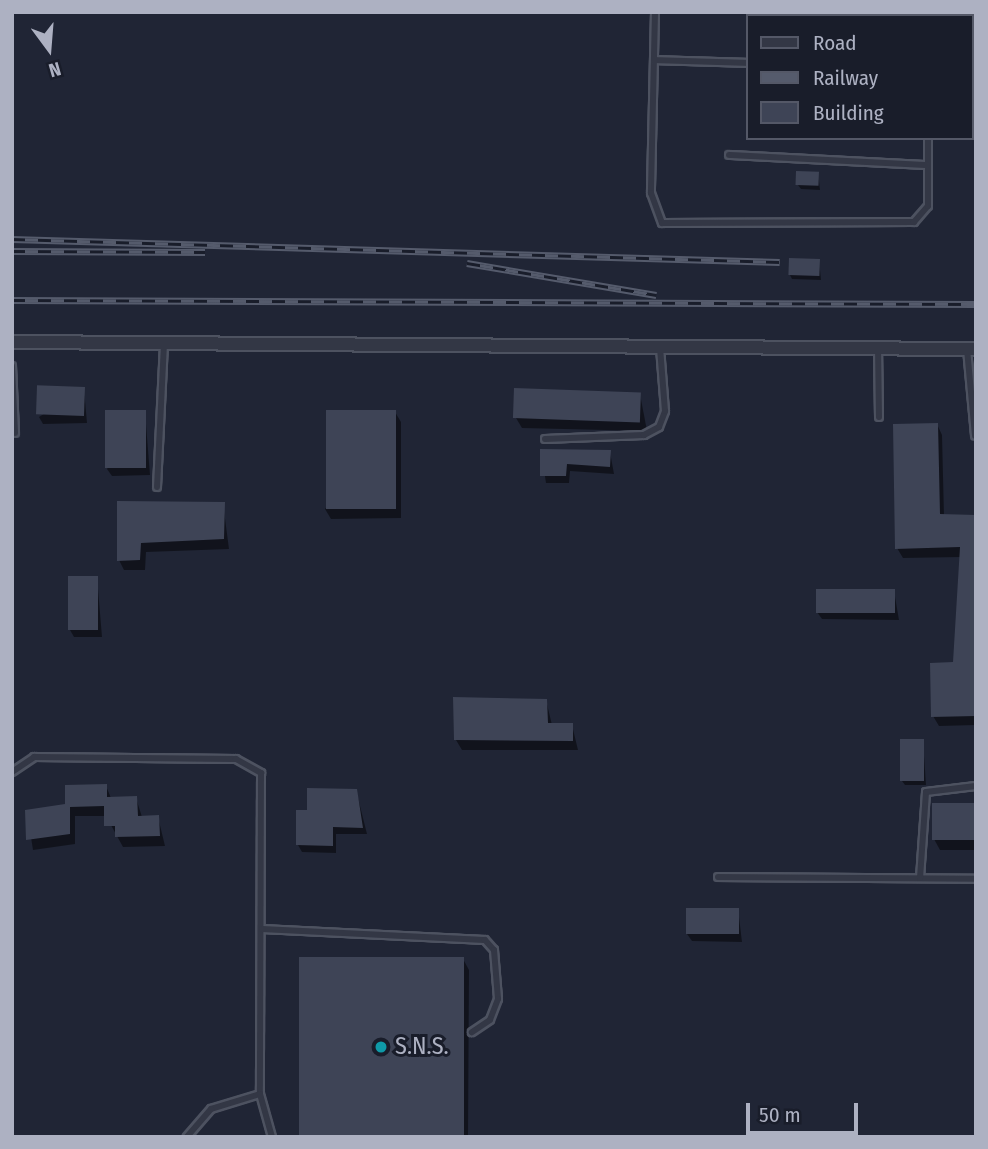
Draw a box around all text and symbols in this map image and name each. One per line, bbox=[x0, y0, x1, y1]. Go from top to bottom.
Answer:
north arrow bbox=[14, 14, 84, 84]
legend bbox=[746, 14, 974, 140]
text: Road bbox=[813, 30, 857, 56]
text: N bbox=[46, 57, 64, 82]
text: Railway bbox=[813, 65, 878, 91]
text: Building bbox=[813, 100, 884, 126]
place label: S.N.S. bbox=[395, 1033, 449, 1061]
marker: S.N.S. bbox=[373, 1039, 389, 1055]
scale bar bbox=[750, 1090, 862, 1134]
text: 50 m bbox=[759, 1102, 801, 1128]

